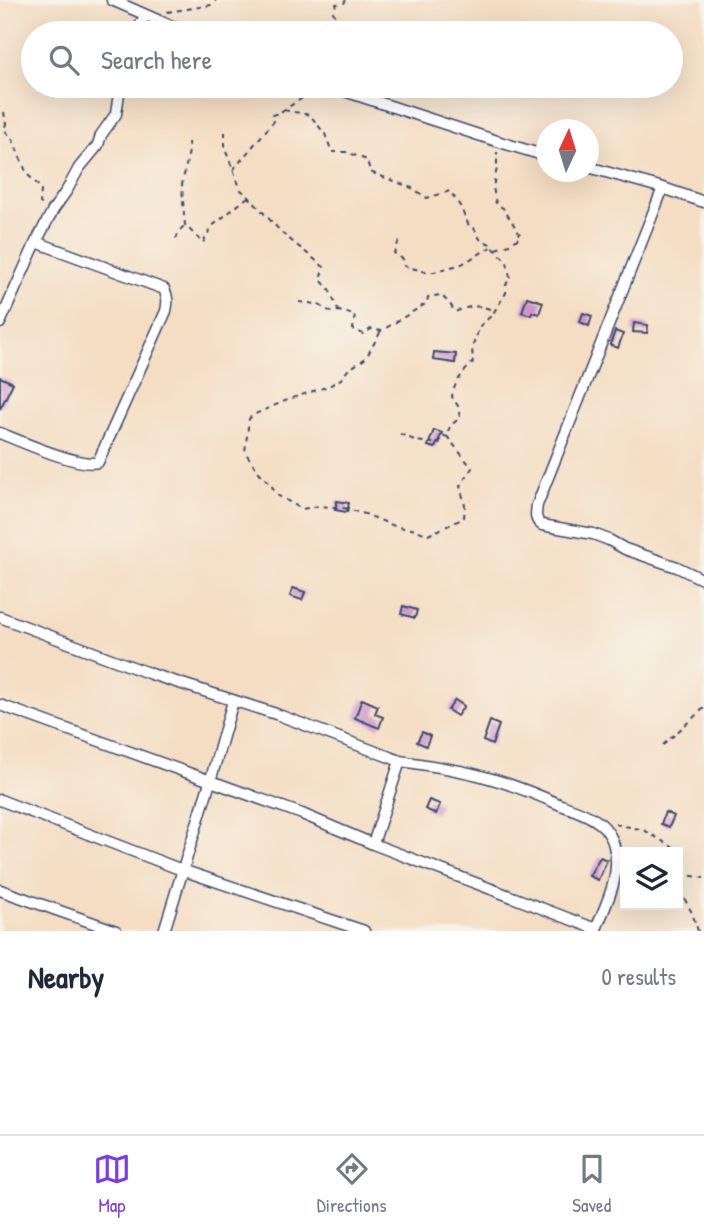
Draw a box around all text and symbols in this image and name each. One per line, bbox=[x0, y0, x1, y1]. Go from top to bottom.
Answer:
search box bbox=[21, 21, 683, 98]
icon: search bbox=[45, 41, 83, 79]
text: Search here bbox=[101, 42, 212, 77]
north arrow bbox=[536, 119, 599, 182]
map controls bbox=[620, 847, 683, 910]
button: layers bbox=[620, 847, 683, 910]
text: Nearby bbox=[28, 957, 104, 997]
text: 0 results bbox=[601, 961, 676, 992]
tab: Map bbox=[93, 1150, 131, 1218]
tab: Directions bbox=[317, 1150, 387, 1218]
tab: Saved bbox=[572, 1150, 611, 1218]

